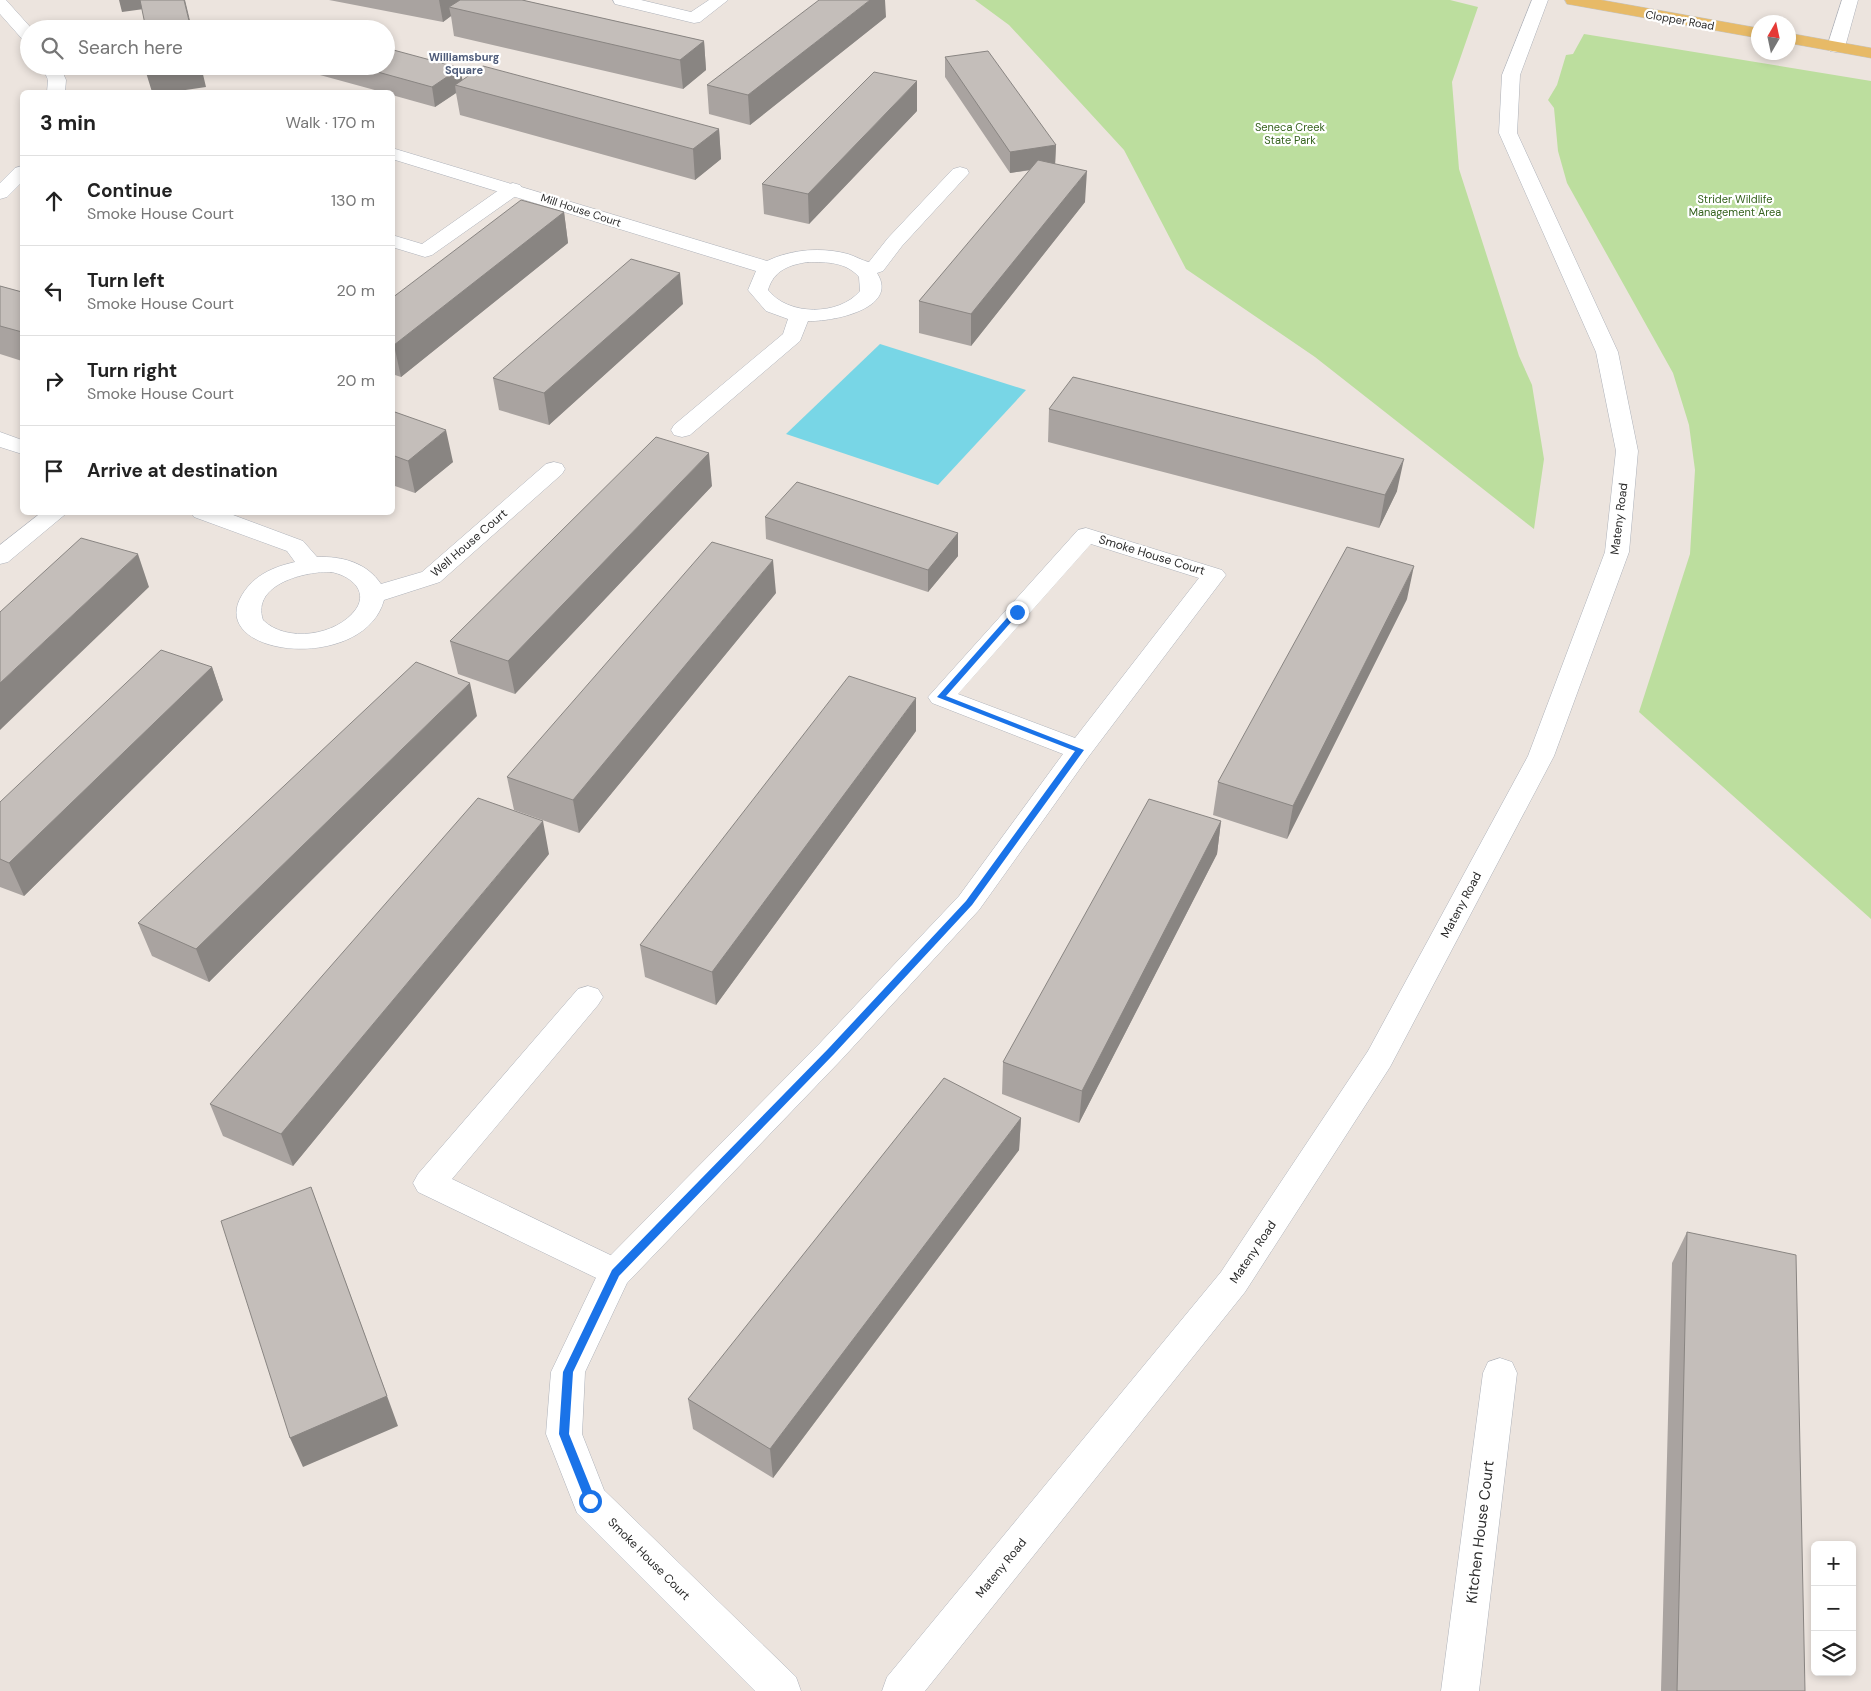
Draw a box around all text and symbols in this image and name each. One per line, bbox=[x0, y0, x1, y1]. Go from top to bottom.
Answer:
street label: Clopper Road bbox=[1645, 7, 1716, 33]
north arrow bbox=[1751, 15, 1796, 60]
search box bbox=[20, 20, 395, 75]
icon: search bbox=[38, 34, 66, 62]
text: Search here bbox=[78, 35, 183, 60]
district label: Williamsburg Square bbox=[429, 50, 500, 77]
text: 3 min bbox=[40, 109, 96, 137]
text: Walk · 170 m bbox=[286, 112, 375, 133]
park label: Seneca Creek State Park bbox=[1255, 120, 1326, 147]
text: Continue bbox=[87, 178, 173, 203]
icon: ahead bbox=[40, 187, 68, 215]
text: 130 m bbox=[331, 190, 375, 211]
street label: Mill House Court bbox=[539, 190, 623, 230]
park label: Strider Wildlife Management Area bbox=[1689, 192, 1781, 219]
text: Smoke House Court bbox=[87, 203, 234, 224]
text: Turn left bbox=[87, 268, 165, 293]
icon: left bbox=[40, 277, 68, 305]
text: 20 m bbox=[336, 280, 375, 301]
text: Smoke House Court bbox=[87, 293, 234, 314]
text: Turn right bbox=[87, 358, 177, 383]
icon: right bbox=[40, 367, 68, 395]
text: 20 m bbox=[336, 370, 375, 391]
text: Smoke House Court bbox=[87, 383, 234, 404]
icon: arrive bbox=[40, 457, 68, 485]
text: Arrive at destination bbox=[87, 458, 278, 483]
street label: Mateny Road bbox=[1607, 482, 1631, 556]
street label: Well House Court bbox=[427, 505, 511, 581]
street label: Smoke House Court bbox=[1097, 531, 1207, 579]
route end bbox=[1006, 601, 1029, 624]
street label: Mateny Road bbox=[1437, 869, 1485, 941]
street label: Mateny Road bbox=[1226, 1218, 1280, 1286]
street label: Kitchen House Court bbox=[1461, 1459, 1499, 1605]
route start bbox=[579, 1490, 602, 1513]
street label: Smoke House Court bbox=[604, 1514, 694, 1604]
street label: Mateny Road bbox=[972, 1535, 1030, 1601]
map controls bbox=[1811, 1541, 1856, 1676]
button: + bbox=[1811, 1541, 1856, 1586]
button: − bbox=[1811, 1586, 1856, 1631]
button: layers bbox=[1811, 1631, 1856, 1676]

